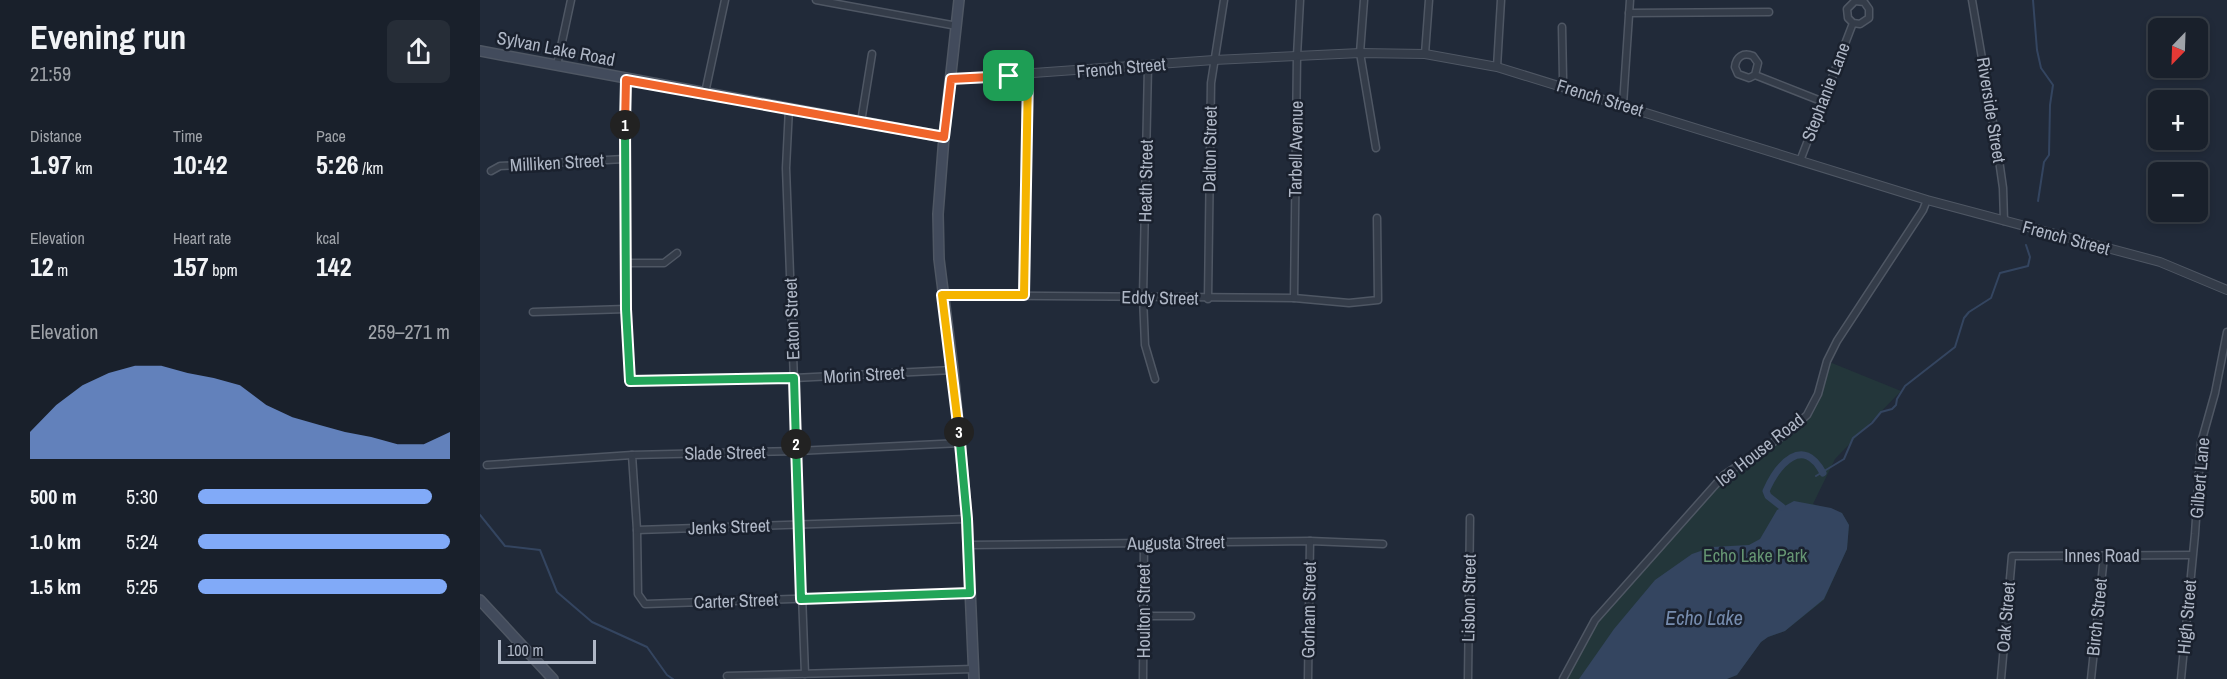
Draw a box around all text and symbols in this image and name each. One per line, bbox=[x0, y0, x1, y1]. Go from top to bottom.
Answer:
text: Evening run bbox=[30, 15, 186, 59]
north arrow bbox=[2148, 18, 2208, 78]
map controls bbox=[2148, 18, 2208, 222]
button: share bbox=[387, 20, 450, 83]
street label: Sylvan Lake Road bbox=[495, 25, 617, 72]
street label: Stephanie Lane bbox=[1795, 39, 1856, 145]
pin bbox=[983, 50, 1034, 101]
street label: French Street bbox=[1075, 51, 1167, 84]
street label: Riverside Street bbox=[1971, 55, 2012, 165]
icon: arrive bbox=[992, 59, 1025, 92]
text: 21:59 bbox=[30, 60, 71, 87]
street label: French Street bbox=[1554, 72, 1647, 123]
button: + bbox=[2148, 90, 2208, 150]
street label: Tarbell Avenue bbox=[1282, 100, 1309, 198]
street label: Dalton Street bbox=[1196, 106, 1223, 192]
pin: 1 bbox=[610, 110, 640, 140]
text: 1 bbox=[621, 114, 629, 136]
text: Distance bbox=[30, 125, 82, 147]
text: Time bbox=[173, 125, 203, 147]
text: Pace bbox=[316, 125, 346, 147]
street label: Heath Street bbox=[1132, 139, 1159, 223]
text: 1.97 bbox=[30, 147, 72, 182]
text: 10:42 bbox=[173, 147, 228, 182]
text: 5:26 bbox=[316, 147, 359, 182]
street label: Milliken Street bbox=[509, 148, 605, 177]
text: km bbox=[72, 157, 93, 179]
text: /km bbox=[359, 157, 383, 179]
button: − bbox=[2148, 162, 2208, 222]
street label: French Street bbox=[2020, 214, 2113, 261]
text: Elevation bbox=[30, 227, 85, 249]
text: Heart rate bbox=[173, 227, 231, 249]
text: kcal bbox=[316, 227, 339, 249]
text: 12 bbox=[30, 249, 54, 284]
text: 157 bbox=[173, 249, 209, 284]
text: 142 bbox=[316, 249, 352, 284]
text: m bbox=[54, 259, 68, 281]
text: bpm bbox=[209, 259, 238, 281]
street label: Eaton Street bbox=[778, 278, 805, 360]
street label: Eddy Street bbox=[1121, 284, 1199, 311]
text: Elevation bbox=[30, 318, 98, 345]
text: 259–271 m bbox=[368, 318, 450, 345]
street label: Morin Street bbox=[823, 360, 905, 389]
street label: Ice House Road bbox=[1710, 407, 1809, 492]
pin: 3 bbox=[944, 417, 974, 447]
text: 3 bbox=[955, 421, 963, 443]
pin: 2 bbox=[781, 429, 811, 459]
text: 2 bbox=[792, 433, 800, 455]
street label: Gilbert Lane bbox=[2184, 436, 2215, 520]
street label: Slade Street bbox=[684, 439, 766, 466]
text: 500 m bbox=[30, 483, 77, 510]
text: 5:30 bbox=[126, 483, 158, 510]
street label: Jenks Street bbox=[688, 513, 770, 540]
text: 1.0 km bbox=[30, 528, 81, 555]
text: 5:24 bbox=[126, 528, 158, 555]
street label: Augusta Street bbox=[1126, 529, 1225, 556]
park label: Echo Lake Park bbox=[1703, 543, 1808, 568]
street label: Innes Road bbox=[2064, 543, 2140, 568]
street label: Lisbon Street bbox=[1455, 554, 1482, 642]
street label: Gorham Street bbox=[1295, 561, 1322, 659]
street label: Houlton Street bbox=[1131, 564, 1156, 658]
text: 1.5 km bbox=[30, 573, 81, 600]
text: 5:25 bbox=[126, 573, 158, 600]
street label: Birch Street bbox=[2080, 577, 2113, 657]
street label: High Street bbox=[2171, 579, 2202, 655]
street label: Oak Street bbox=[1990, 581, 2021, 653]
street label: Carter Street bbox=[693, 587, 779, 614]
water label: Echo Lake bbox=[1665, 604, 1743, 631]
scale bar bbox=[498, 637, 596, 664]
text: 100 m bbox=[507, 639, 543, 661]

